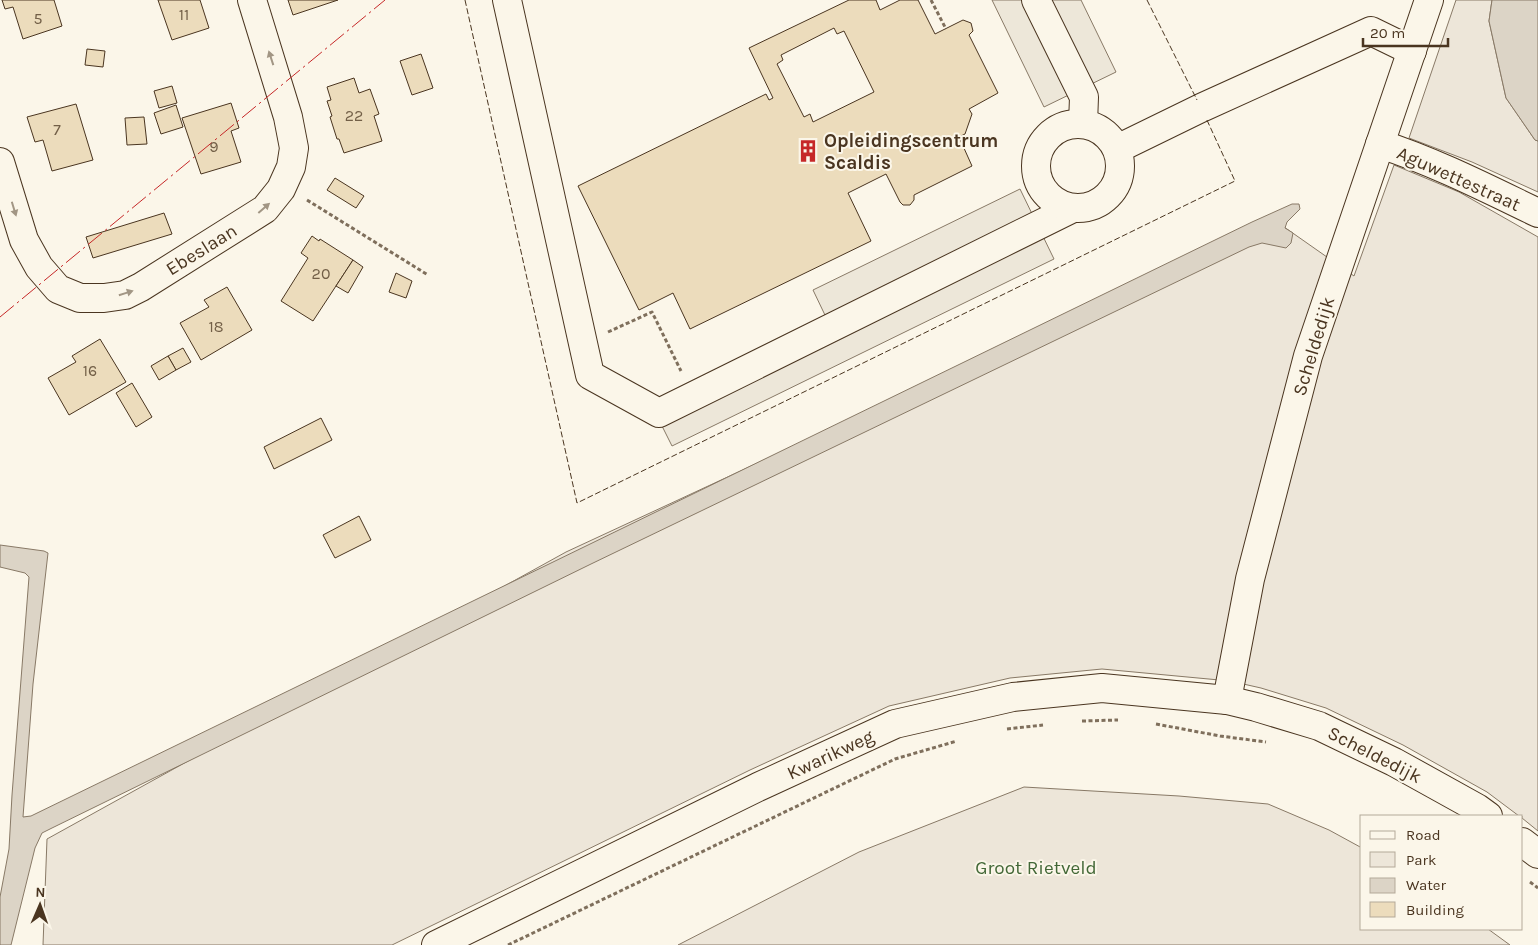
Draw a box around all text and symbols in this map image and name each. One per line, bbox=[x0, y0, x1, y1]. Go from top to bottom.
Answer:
house number: 11 bbox=[179, 5, 189, 24]
house number: 5 bbox=[33, 9, 43, 28]
scale bar bbox=[1363, 15, 1448, 47]
text: 20 m bbox=[1370, 24, 1405, 42]
one-way arrow bbox=[267, 50, 275, 65]
house number: 22 bbox=[345, 106, 363, 125]
house number: 7 bbox=[53, 120, 61, 139]
place label: Opleidingscentrum Scaldis bbox=[824, 130, 998, 174]
house number: 9 bbox=[209, 137, 219, 156]
building icon: Opleidingscentrum Scaldis bbox=[795, 138, 821, 164]
street label: Aguwettestraat bbox=[1393, 142, 1524, 216]
one-way arrow bbox=[11, 202, 19, 217]
one-way arrow bbox=[257, 203, 270, 214]
street label: Ebeslaan bbox=[162, 219, 241, 280]
house number: 20 bbox=[312, 264, 330, 283]
one-way arrow bbox=[119, 289, 134, 297]
street label: Scheldedijk bbox=[1288, 294, 1340, 398]
house number: 18 bbox=[208, 317, 224, 336]
house number: 16 bbox=[83, 361, 97, 380]
street label: Scheldedijk bbox=[1324, 722, 1425, 788]
street label: Kwarikweg bbox=[784, 725, 878, 785]
legend bbox=[1360, 815, 1523, 930]
text: Road bbox=[1406, 826, 1441, 844]
text: Park bbox=[1406, 851, 1436, 869]
park label: Groot Rietveld bbox=[975, 857, 1097, 879]
text: Water bbox=[1406, 876, 1447, 894]
north arrow bbox=[15, 880, 65, 930]
text: N bbox=[35, 884, 46, 901]
text: Building bbox=[1406, 901, 1464, 919]

